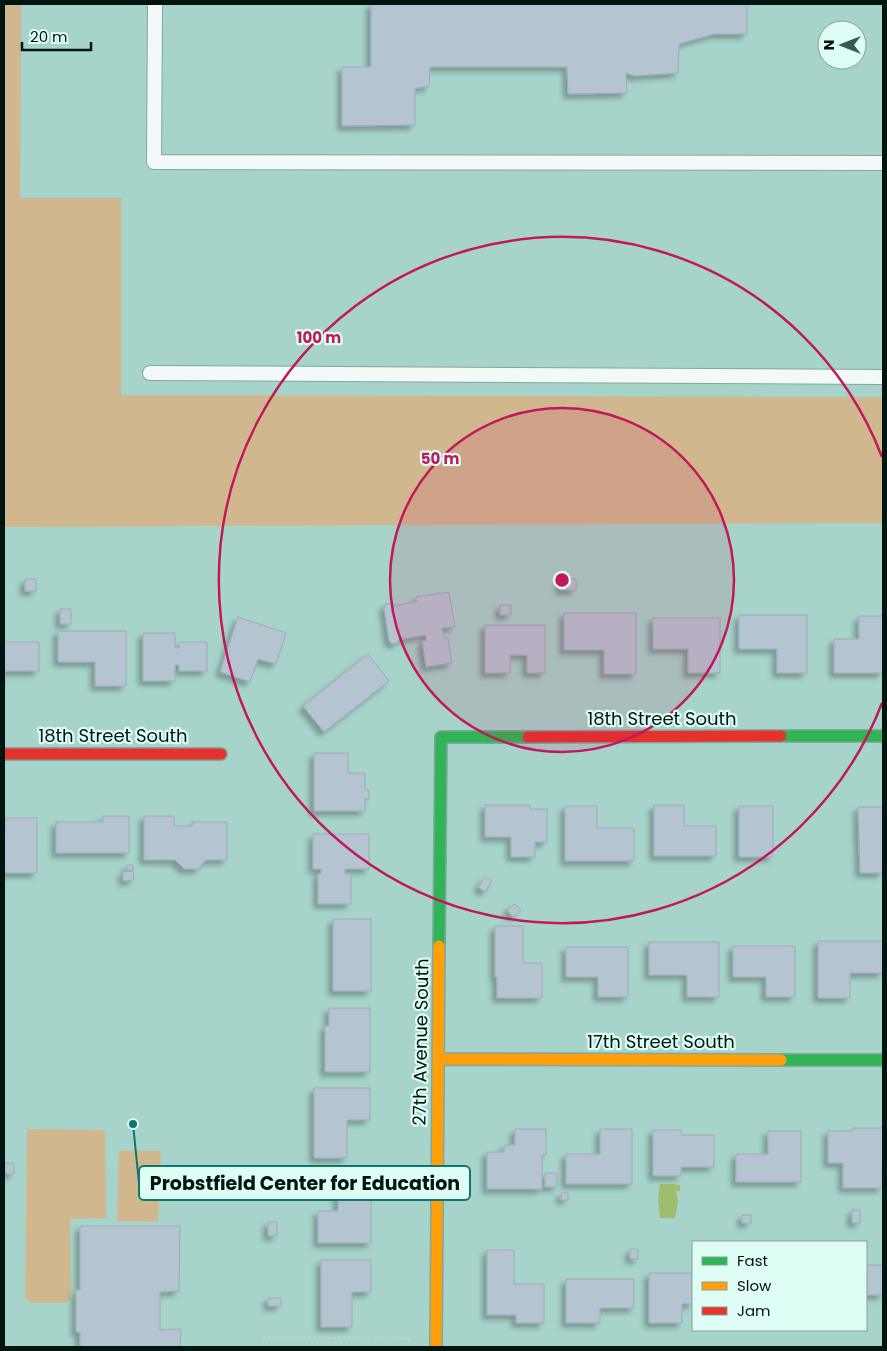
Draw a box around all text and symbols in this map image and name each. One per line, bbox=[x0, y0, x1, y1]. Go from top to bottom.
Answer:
scale bar bbox=[22, 20, 91, 52]
north arrow bbox=[817, 20, 867, 70]
text: 20 m bbox=[30, 26, 68, 47]
text: N bbox=[819, 40, 839, 50]
text: 100 m bbox=[297, 327, 341, 348]
text: 50 m bbox=[421, 448, 459, 469]
centre of rings bbox=[553, 571, 571, 589]
street label: 18th Street South bbox=[587, 706, 737, 731]
street label: 18th Street South bbox=[38, 723, 188, 748]
street label: 27th Avenue South bbox=[407, 958, 434, 1126]
street label: 17th Street South bbox=[587, 1029, 735, 1054]
callout: Probstfield Center for Education bbox=[139, 1166, 470, 1200]
text: Probstfield Center for Education bbox=[150, 1170, 460, 1197]
legend bbox=[692, 1241, 867, 1331]
text: Fast bbox=[737, 1250, 768, 1271]
text: Slow bbox=[737, 1275, 772, 1296]
text: Jam bbox=[737, 1300, 771, 1321]

